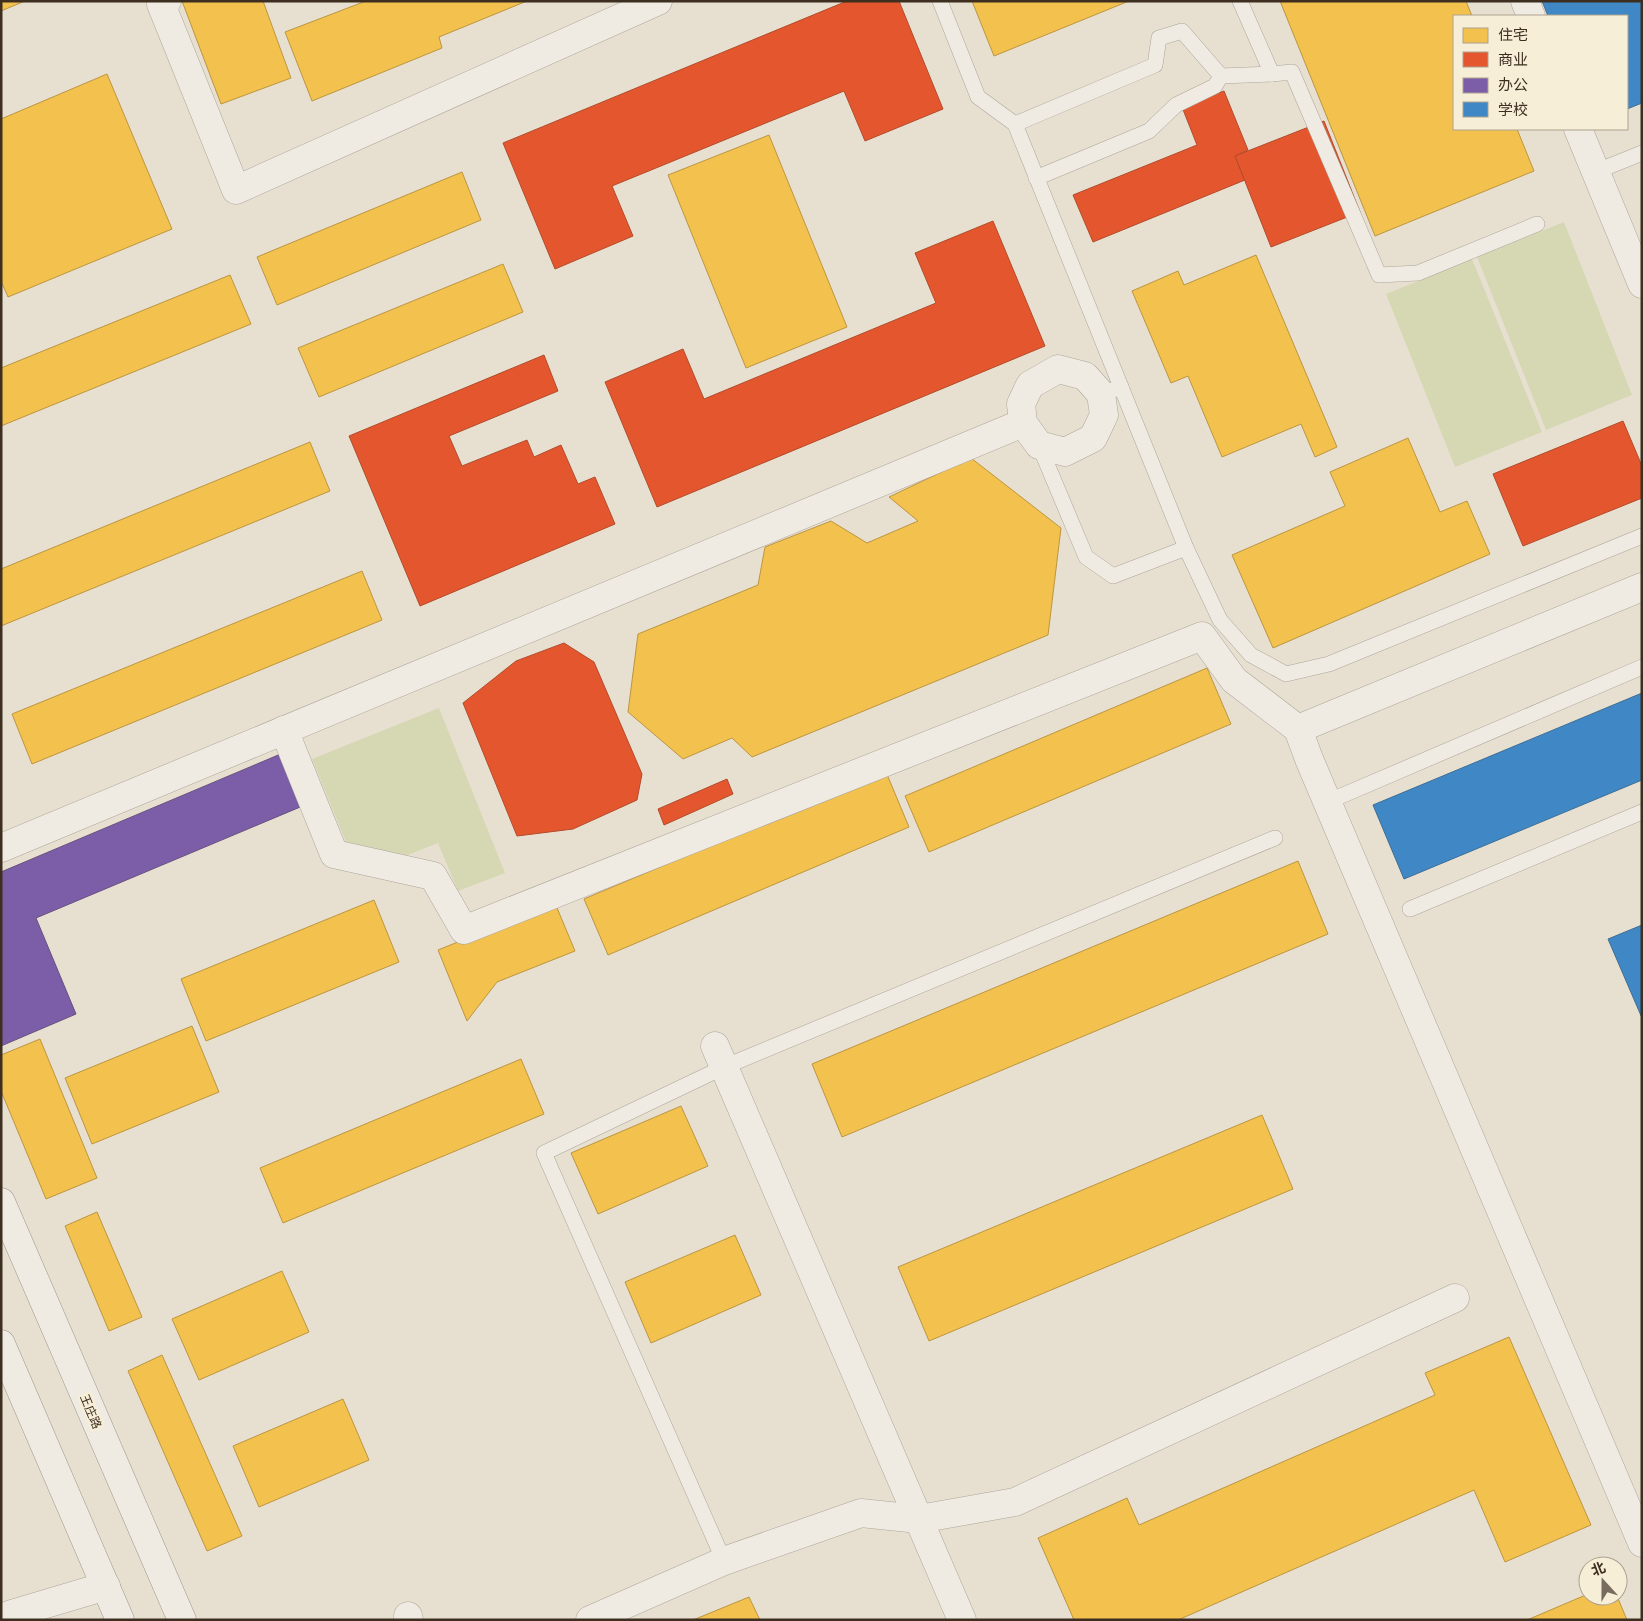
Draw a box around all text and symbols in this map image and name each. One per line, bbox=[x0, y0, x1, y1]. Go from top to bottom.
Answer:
legend bbox=[1453, 15, 1628, 130]
text: 住宅 bbox=[1498, 23, 1528, 44]
text: 商业 bbox=[1498, 48, 1528, 69]
text: 办公 bbox=[1498, 73, 1528, 94]
text: 学校 bbox=[1498, 98, 1528, 119]
street label: 王庄路 bbox=[77, 1391, 107, 1431]
north arrow bbox=[1578, 1556, 1628, 1606]
text: 北 bbox=[1588, 1556, 1608, 1580]

